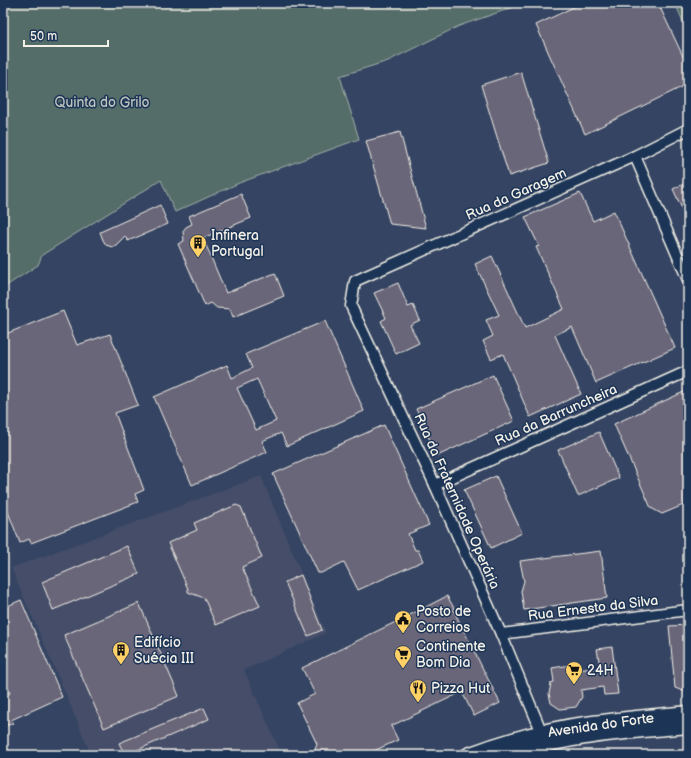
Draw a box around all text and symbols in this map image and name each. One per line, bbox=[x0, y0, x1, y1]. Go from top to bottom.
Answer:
scale bar bbox=[24, 22, 108, 48]
text: 50 m bbox=[30, 29, 57, 44]
park label: Quinta do Grilo bbox=[54, 94, 150, 111]
street label: Rua da Garagem bbox=[463, 164, 569, 224]
place label: Infinera Portugal bbox=[211, 227, 264, 260]
building icon: Infinera Portugal bbox=[188, 233, 208, 258]
street label: Rua da Barruncheira bbox=[492, 380, 620, 450]
street label: Rua da Fraternidade Operária bbox=[410, 410, 504, 592]
street label: Rua Ernesto da Silva bbox=[527, 592, 659, 624]
place label: Posto de Correios bbox=[416, 603, 471, 636]
public building icon: Posto de Correios bbox=[393, 609, 413, 634]
place label: Edifício Suécia III bbox=[134, 634, 194, 667]
place label: Continente Bom Dia bbox=[416, 638, 486, 671]
building icon: Edifício Suécia III bbox=[111, 640, 131, 665]
supermarket icon: Continente Bom Dia bbox=[393, 644, 413, 669]
supermarket icon: 24H bbox=[564, 660, 584, 685]
place label: 24H bbox=[587, 662, 614, 679]
restaurant icon: Pizza Hut bbox=[408, 678, 428, 703]
place label: Pizza Hut bbox=[431, 680, 491, 697]
street label: Avenida do Forte bbox=[547, 709, 655, 741]

